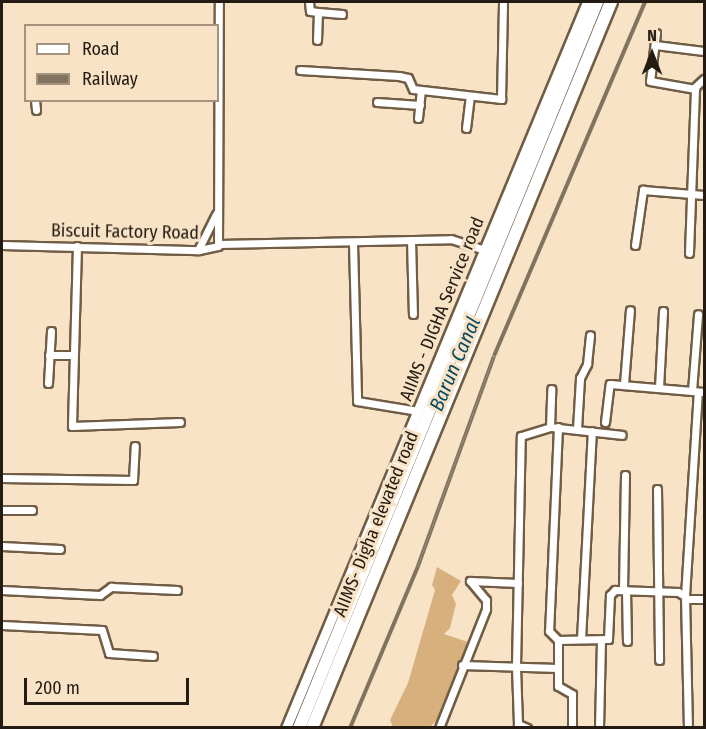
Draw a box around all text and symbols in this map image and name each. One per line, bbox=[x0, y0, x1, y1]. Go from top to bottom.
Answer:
legend bbox=[24, 24, 219, 102]
north arrow bbox=[622, 24, 682, 84]
text: N bbox=[647, 26, 657, 45]
text: Road bbox=[82, 38, 119, 60]
text: Railway bbox=[82, 68, 138, 90]
street label: AIIMS - DIGHA Service road bbox=[395, 214, 489, 404]
street label: Biscuit Factory Road bbox=[51, 220, 199, 244]
water label: Barun Canal bbox=[424, 313, 486, 415]
street label: AIIMS- Digha elevated road bbox=[329, 428, 423, 620]
scale bar bbox=[27, 666, 192, 704]
text: 200 m bbox=[35, 677, 80, 699]

